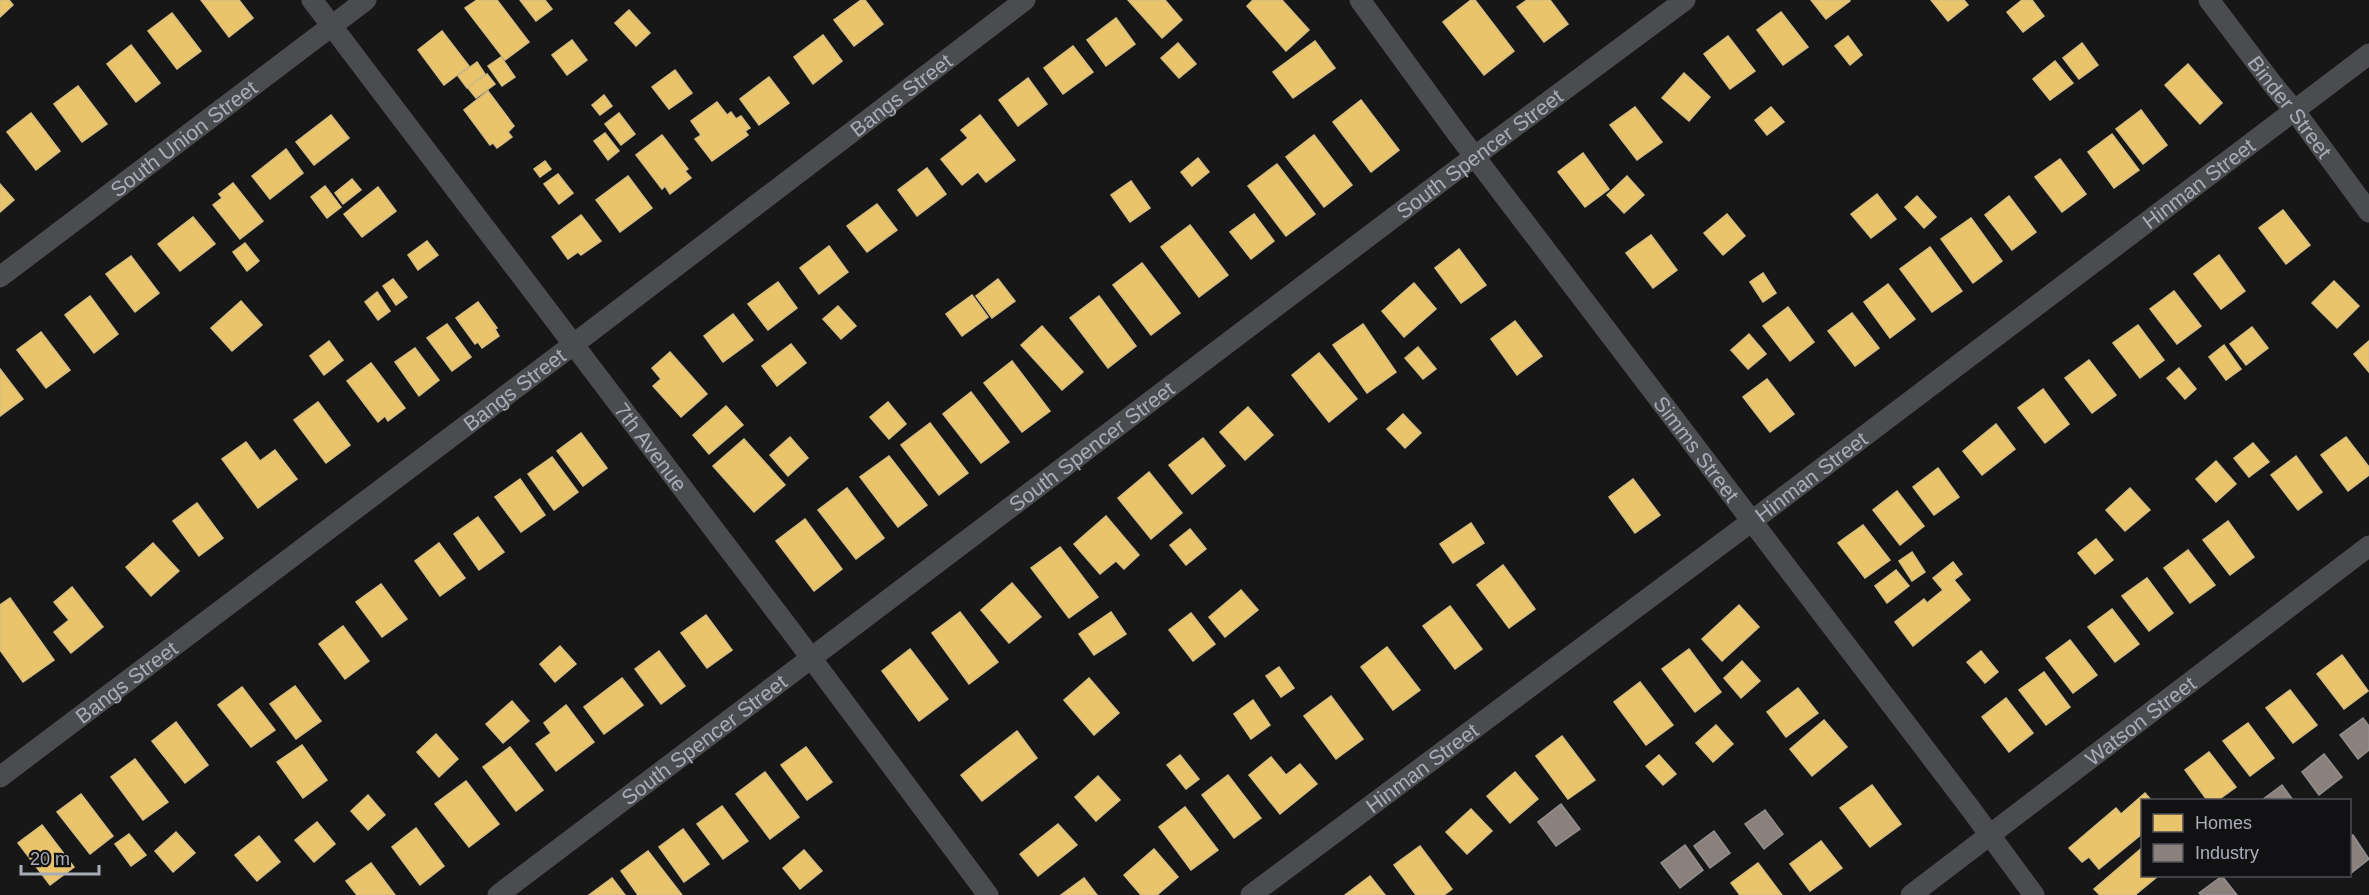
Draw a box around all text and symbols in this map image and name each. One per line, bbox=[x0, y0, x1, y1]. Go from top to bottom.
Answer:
street label: Bangs Street bbox=[846, 49, 956, 141]
street label: Binder Street bbox=[2244, 51, 2337, 162]
street label: South Union Street bbox=[106, 75, 261, 201]
street label: South Spencer Street bbox=[1392, 84, 1567, 223]
street label: Hinman Street bbox=[2138, 133, 2259, 233]
street label: Bangs Street bbox=[459, 343, 570, 435]
street label: South Spencer Street bbox=[1004, 376, 1179, 516]
street label: Simms Street bbox=[1649, 391, 1744, 506]
street label: 7th Avenue bbox=[610, 398, 692, 496]
street label: Hinman Street bbox=[1750, 427, 1871, 526]
street label: Bangs Street bbox=[71, 636, 182, 728]
street label: South Spencer Street bbox=[617, 669, 791, 809]
street label: Watson Street bbox=[2080, 671, 2200, 770]
street label: Hinman Street bbox=[1361, 718, 1483, 817]
legend bbox=[2141, 799, 2351, 877]
text: Homes bbox=[2195, 813, 2252, 833]
scale bar bbox=[21, 838, 99, 876]
text: Industry bbox=[2195, 843, 2259, 863]
text: 20 m bbox=[30, 849, 70, 869]

